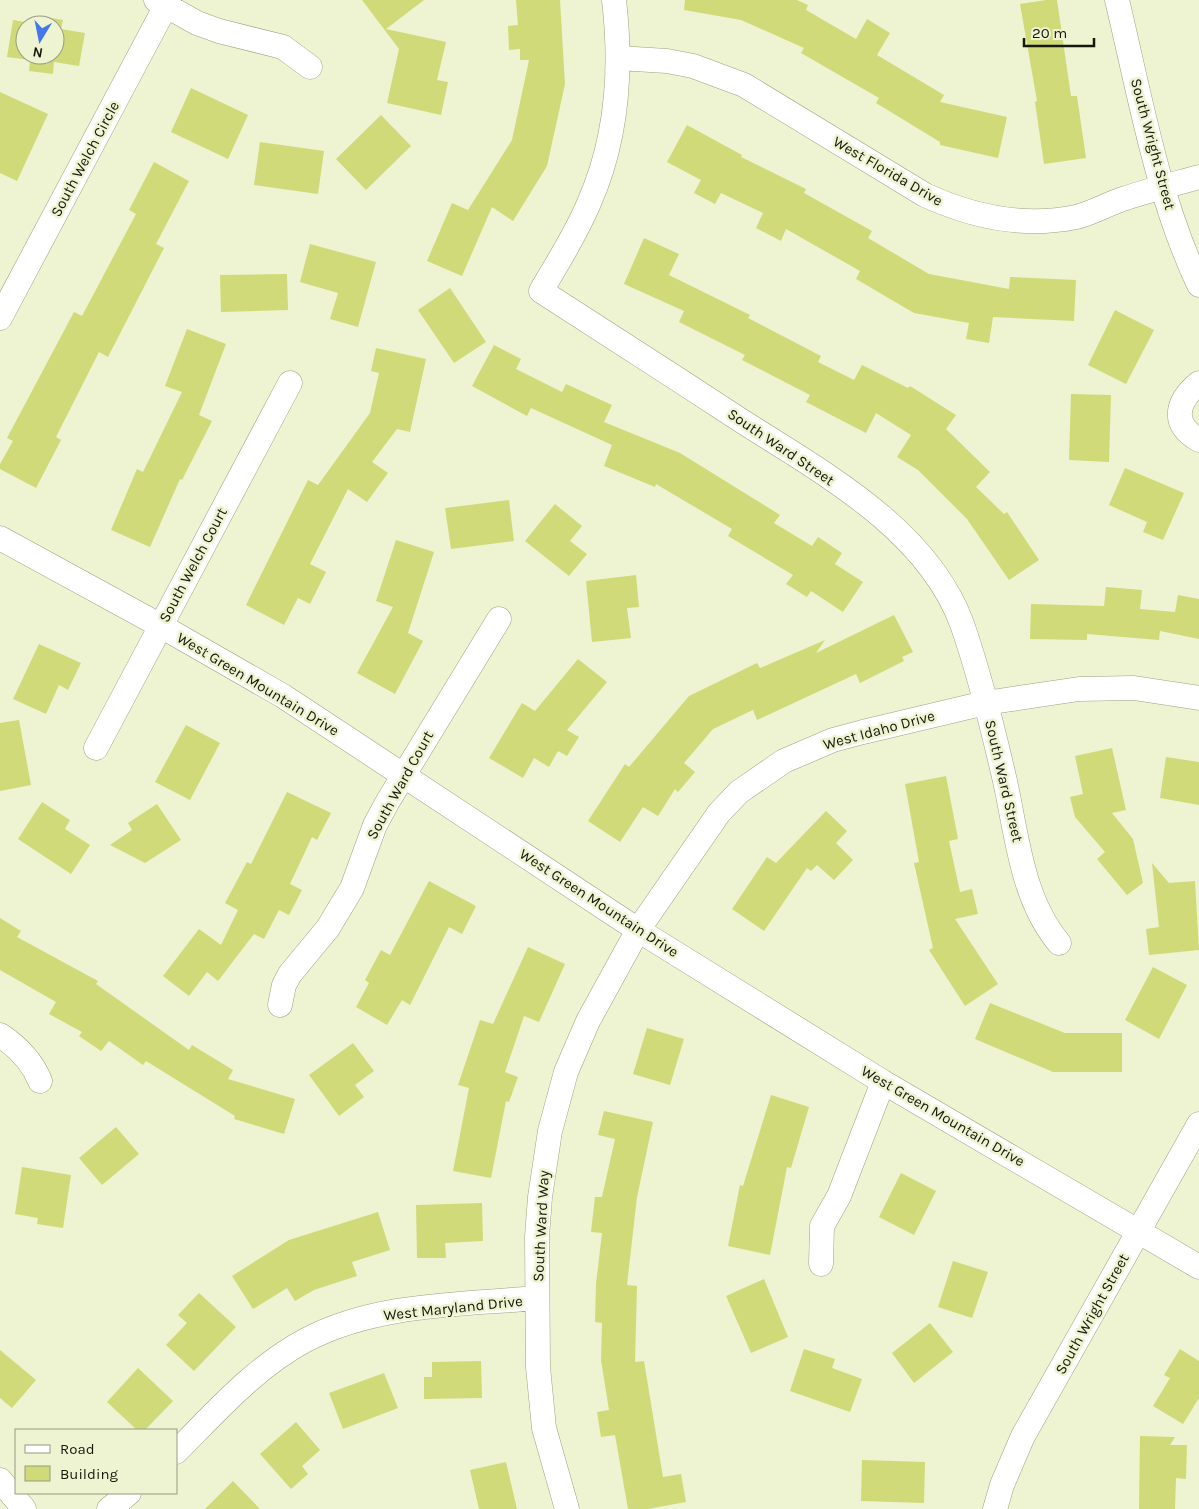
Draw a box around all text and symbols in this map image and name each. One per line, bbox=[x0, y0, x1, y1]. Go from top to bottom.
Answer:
north arrow bbox=[15, 15, 65, 65]
scale bar bbox=[1024, 15, 1094, 47]
text: 20 m bbox=[1032, 24, 1067, 42]
text: N bbox=[31, 43, 44, 62]
street label: South Wright Street bbox=[1127, 76, 1179, 212]
street label: South Welch Circle bbox=[47, 98, 123, 220]
street label: West Florida Drive bbox=[830, 132, 946, 210]
street label: South Ward Street bbox=[724, 405, 838, 490]
street label: South Welch Court bbox=[155, 504, 231, 625]
street label: West Green Mountain Drive bbox=[174, 628, 342, 740]
street label: West Idaho Drive bbox=[821, 706, 937, 754]
street label: South Ward Street bbox=[981, 718, 1027, 844]
street label: South Ward Court bbox=[363, 727, 437, 842]
street label: West Green Mountain Drive bbox=[516, 845, 682, 961]
street label: West Green Mountain Drive bbox=[858, 1062, 1028, 1170]
street label: South Ward Way bbox=[529, 1170, 553, 1282]
street label: South Wright Street bbox=[1051, 1250, 1133, 1378]
street label: West Maryland Drive bbox=[382, 1292, 524, 1324]
legend bbox=[15, 1429, 178, 1494]
text: Road bbox=[60, 1440, 95, 1458]
text: Building bbox=[60, 1465, 118, 1483]

